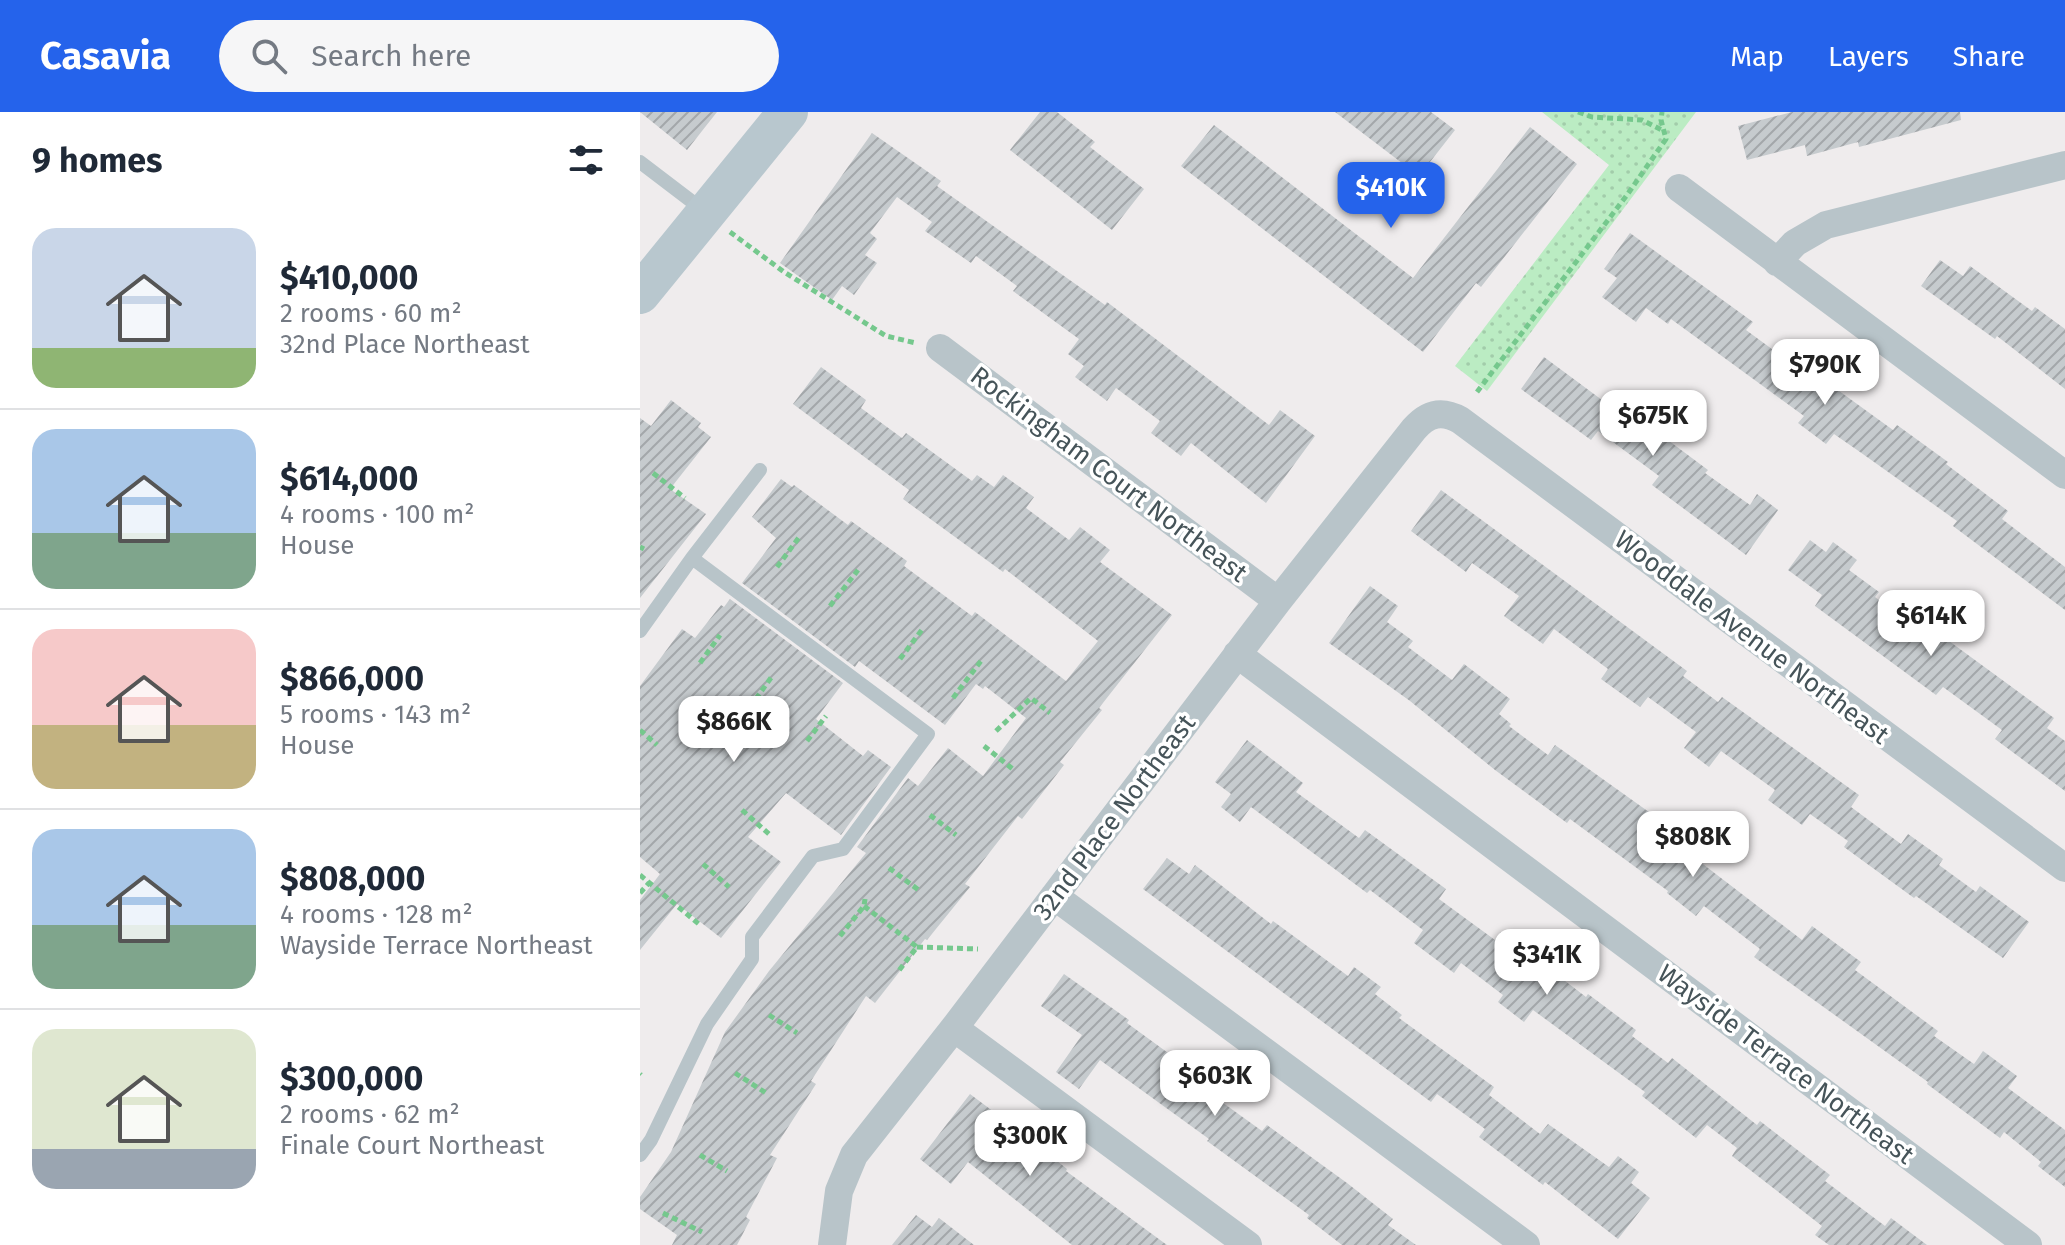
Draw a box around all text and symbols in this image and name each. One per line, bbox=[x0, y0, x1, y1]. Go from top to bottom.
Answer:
search box bbox=[219, 20, 779, 92]
text: Casavia bbox=[40, 33, 171, 79]
icon: search bbox=[247, 34, 291, 78]
text: Search here bbox=[311, 38, 471, 74]
text: Map bbox=[1730, 40, 1784, 73]
text: Layers bbox=[1828, 40, 1909, 73]
text: Share bbox=[1953, 40, 2025, 73]
icon: filters bbox=[564, 138, 608, 182]
text: 9 homes bbox=[32, 140, 163, 181]
pin: $410K bbox=[1335, 162, 1447, 230]
text: $410K bbox=[1356, 172, 1426, 203]
text: $410,000 bbox=[280, 257, 418, 298]
icon: home bbox=[96, 260, 192, 356]
text: 2 rooms · 60 m² bbox=[280, 298, 462, 329]
text: 32nd Place Northeast bbox=[280, 329, 530, 360]
pin: $790K bbox=[1769, 339, 1881, 407]
text: $790K bbox=[1789, 349, 1861, 380]
street label: Rockingham Court Northeast bbox=[964, 360, 1254, 589]
pin: $675K bbox=[1597, 390, 1709, 458]
text: $675K bbox=[1618, 400, 1688, 431]
text: $614,000 bbox=[280, 458, 418, 499]
icon: home bbox=[96, 461, 192, 557]
text: 4 rooms · 100 m² bbox=[280, 499, 475, 530]
street label: Wooddale Avenue Northeast bbox=[1609, 524, 1895, 751]
text: House bbox=[280, 530, 354, 561]
pin: $614K bbox=[1875, 590, 1987, 658]
text: $614K bbox=[1896, 600, 1966, 631]
text: $866,000 bbox=[280, 658, 424, 699]
icon: home bbox=[96, 661, 192, 757]
pin: $866K bbox=[678, 696, 790, 764]
text: 5 rooms · 143 m² bbox=[280, 699, 471, 730]
text: $866K bbox=[696, 706, 772, 737]
street label: 32nd Place Northeast bbox=[1027, 708, 1202, 926]
text: House bbox=[280, 730, 354, 761]
pin: $808K bbox=[1637, 811, 1749, 879]
text: $808K bbox=[1655, 821, 1731, 852]
text: $808,000 bbox=[280, 858, 425, 899]
icon: home bbox=[96, 861, 192, 957]
text: 4 rooms · 128 m² bbox=[280, 899, 473, 930]
pin: $341K bbox=[1491, 929, 1603, 997]
text: Wayside Terrace Northeast bbox=[280, 930, 593, 961]
text: $341K bbox=[1512, 939, 1582, 970]
street label: Wayside Terrace Northeast bbox=[1652, 958, 1920, 1171]
pin: $603K bbox=[1159, 1050, 1271, 1118]
text: $300,000 bbox=[280, 1058, 423, 1099]
text: $603K bbox=[1178, 1060, 1252, 1091]
icon: home bbox=[96, 1061, 192, 1157]
text: 2 rooms · 62 m² bbox=[280, 1099, 460, 1130]
pin: $300K bbox=[974, 1110, 1086, 1178]
text: $300K bbox=[993, 1120, 1067, 1151]
text: Finale Court Northeast bbox=[280, 1130, 544, 1161]

